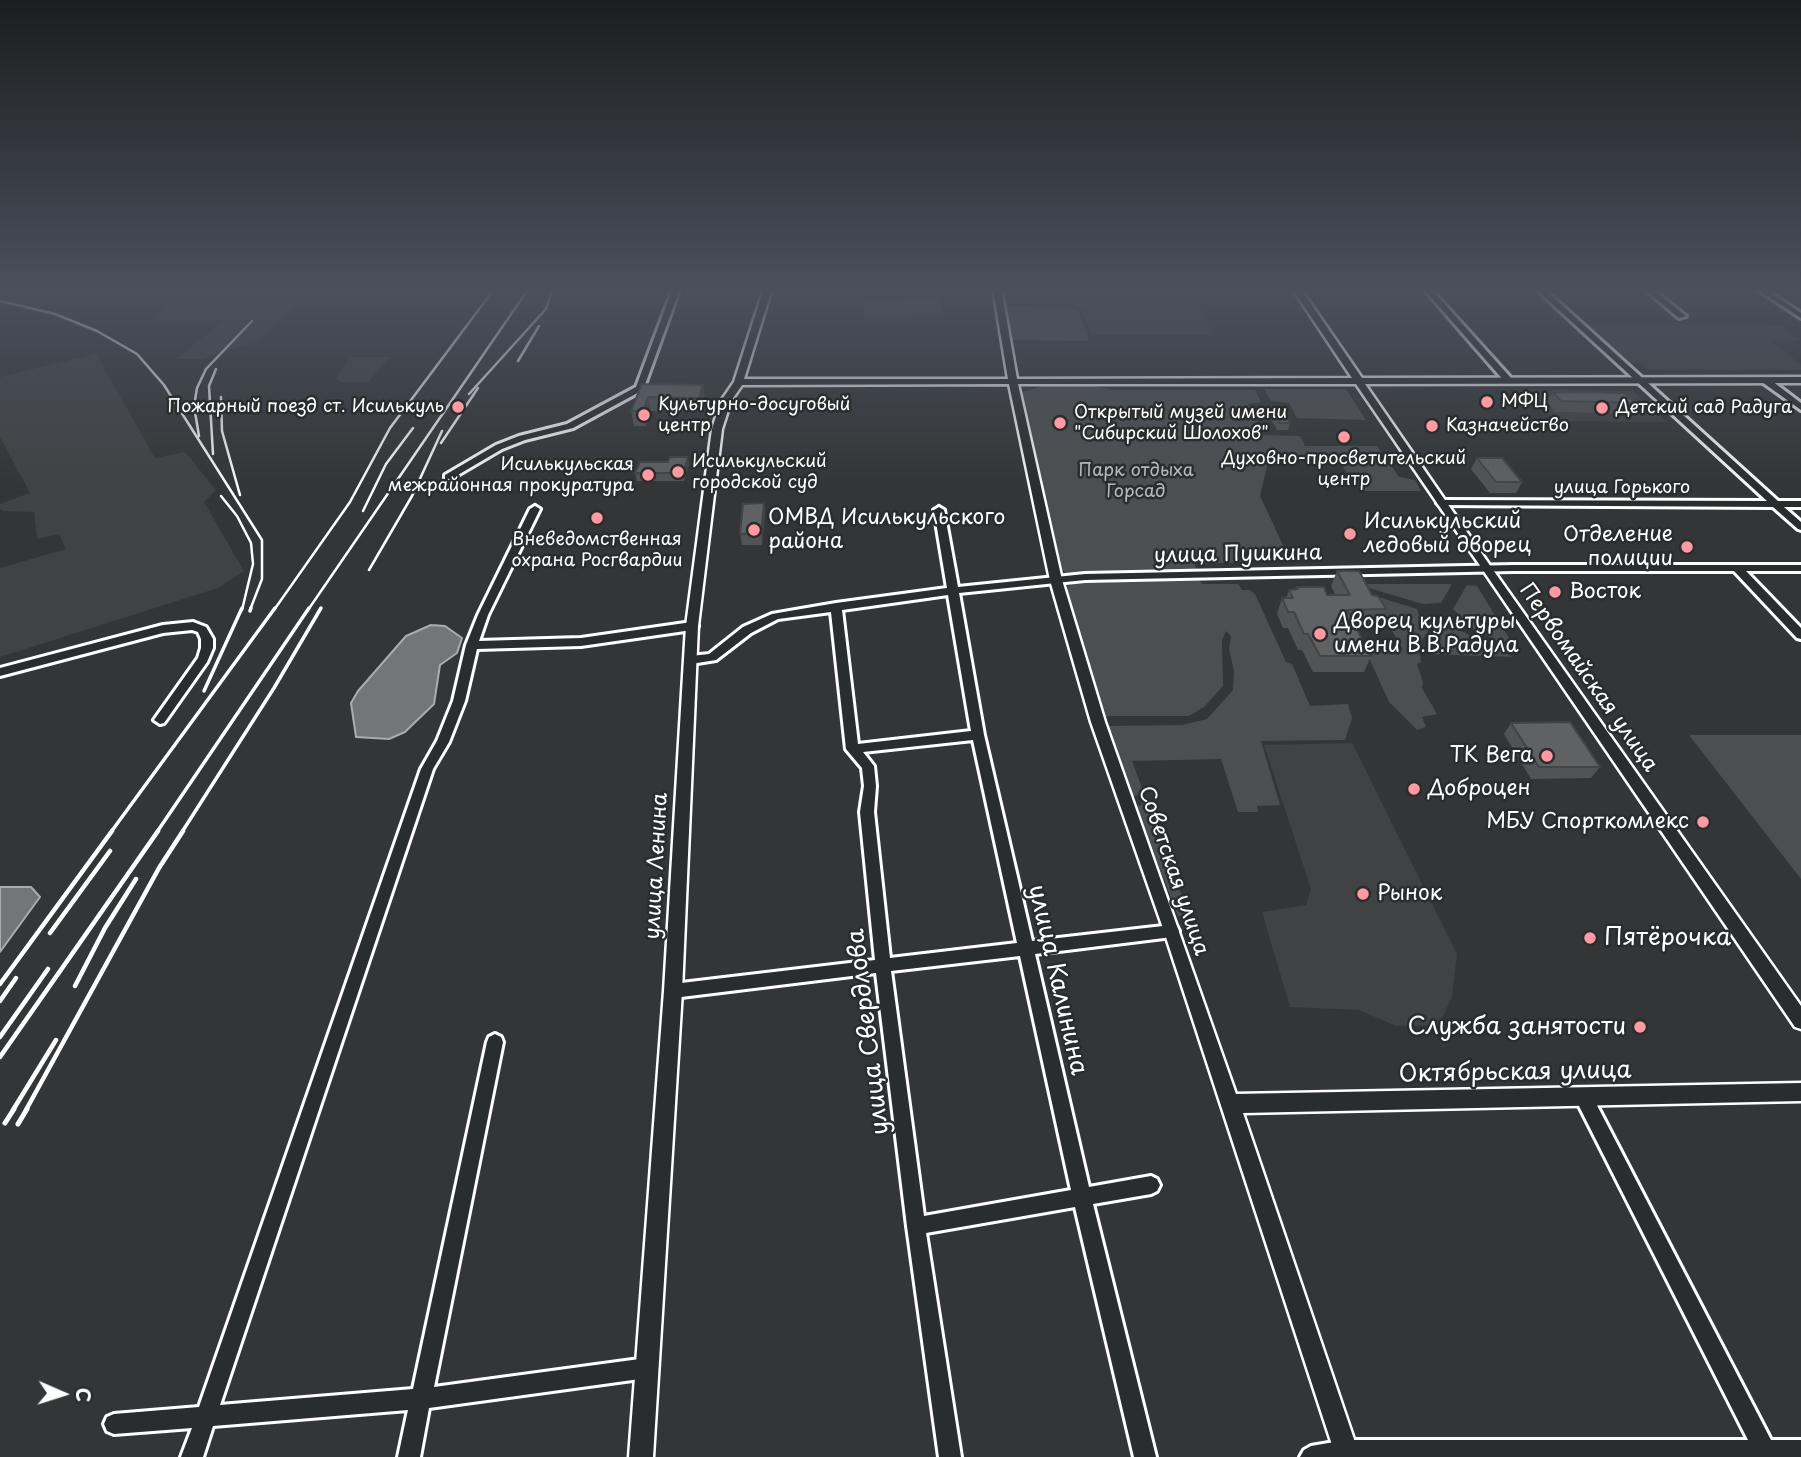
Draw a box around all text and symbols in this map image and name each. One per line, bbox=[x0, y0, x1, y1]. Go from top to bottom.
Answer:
place label: МФЦ bbox=[1501, 391, 1548, 413]
place label: Культурно-досуговый центр bbox=[658, 394, 850, 436]
marker: МФЦ bbox=[1479, 394, 1495, 410]
place label: Пожарный поезд ст. Исилькуль bbox=[167, 396, 444, 418]
place label: Детский сад Радуга bbox=[1616, 397, 1792, 419]
marker: Пожарный поезд ст. Исилькуль bbox=[450, 399, 466, 415]
marker: Детский сад Радуга bbox=[1594, 400, 1610, 416]
place label: Открытый музей имени "Сибирский Шолохов" bbox=[1074, 402, 1287, 444]
marker: Культурно-досуговый центр bbox=[636, 407, 652, 423]
marker: Открытый музей имени "Сибирский Шолохов" bbox=[1052, 415, 1068, 431]
place label: Казначейство bbox=[1446, 415, 1569, 437]
marker: Казначейство bbox=[1424, 418, 1440, 434]
marker: Духовно-просветительский центр bbox=[1336, 429, 1352, 445]
place label: Духовно-просветительский центр bbox=[1222, 448, 1466, 490]
place label: Исилькульский городской суд bbox=[692, 451, 827, 494]
place label: Исилькульская межрайонная прокуратура bbox=[388, 454, 634, 496]
park label: Парк отдыха Горсад bbox=[1078, 460, 1194, 503]
marker: Исилькульский городской суд bbox=[670, 464, 686, 480]
marker: Исилькульская межрайонная прокуратура bbox=[640, 467, 656, 483]
street label: улица Горького bbox=[1554, 477, 1690, 499]
place label: ОМВД Исилькульского района bbox=[768, 505, 1005, 555]
place label: Исилькульский ледовый дворец bbox=[1364, 509, 1531, 559]
marker: Вневедомственная охрана Росгвардии bbox=[589, 510, 605, 526]
marker: ОМВД Исилькульского района bbox=[746, 522, 762, 538]
place label: Отделение полиции bbox=[1563, 522, 1673, 572]
marker: Исилькульский ледовый дворец bbox=[1342, 526, 1358, 542]
place label: Вневедомственная охрана Росгвардии bbox=[511, 529, 683, 572]
marker: Отделение полиции bbox=[1679, 539, 1695, 555]
street label: улица Пушкина bbox=[1154, 541, 1322, 569]
street label: Первомайская улица bbox=[1513, 579, 1663, 777]
place label: Восток bbox=[1569, 579, 1641, 605]
marker: Восток bbox=[1547, 584, 1563, 600]
place label: Дворец культуры имени В.В.Радула bbox=[1334, 609, 1518, 659]
marker: Дворец культуры имени В.В.Радула bbox=[1312, 626, 1328, 642]
place label: ТК Вега bbox=[1450, 743, 1533, 769]
marker: ТК Вега bbox=[1539, 748, 1555, 764]
place label: Доброцен bbox=[1428, 776, 1531, 802]
marker: Доброцен bbox=[1406, 781, 1422, 797]
street label: Советская улица bbox=[1132, 783, 1214, 959]
street label: улица Ленина bbox=[641, 792, 673, 940]
place label: МБУ Спорткомлекс bbox=[1486, 809, 1689, 835]
marker: МБУ Спорткомлекс bbox=[1695, 814, 1711, 830]
place label: Рынок bbox=[1377, 881, 1442, 907]
street label: улица Калинина bbox=[1021, 882, 1093, 1078]
marker: Рынок bbox=[1355, 886, 1371, 902]
place label: Пятёрочка bbox=[1604, 924, 1731, 952]
street label: улица Свердлова bbox=[842, 927, 896, 1137]
marker: Пятёрочка bbox=[1582, 930, 1598, 946]
place label: Служба занятости bbox=[1408, 1013, 1626, 1041]
marker: Служба занятости bbox=[1632, 1019, 1648, 1035]
street label: Октябрьская улица bbox=[1398, 1057, 1632, 1089]
north arrow bbox=[28, 1359, 98, 1429]
text: С bbox=[70, 1387, 98, 1403]

